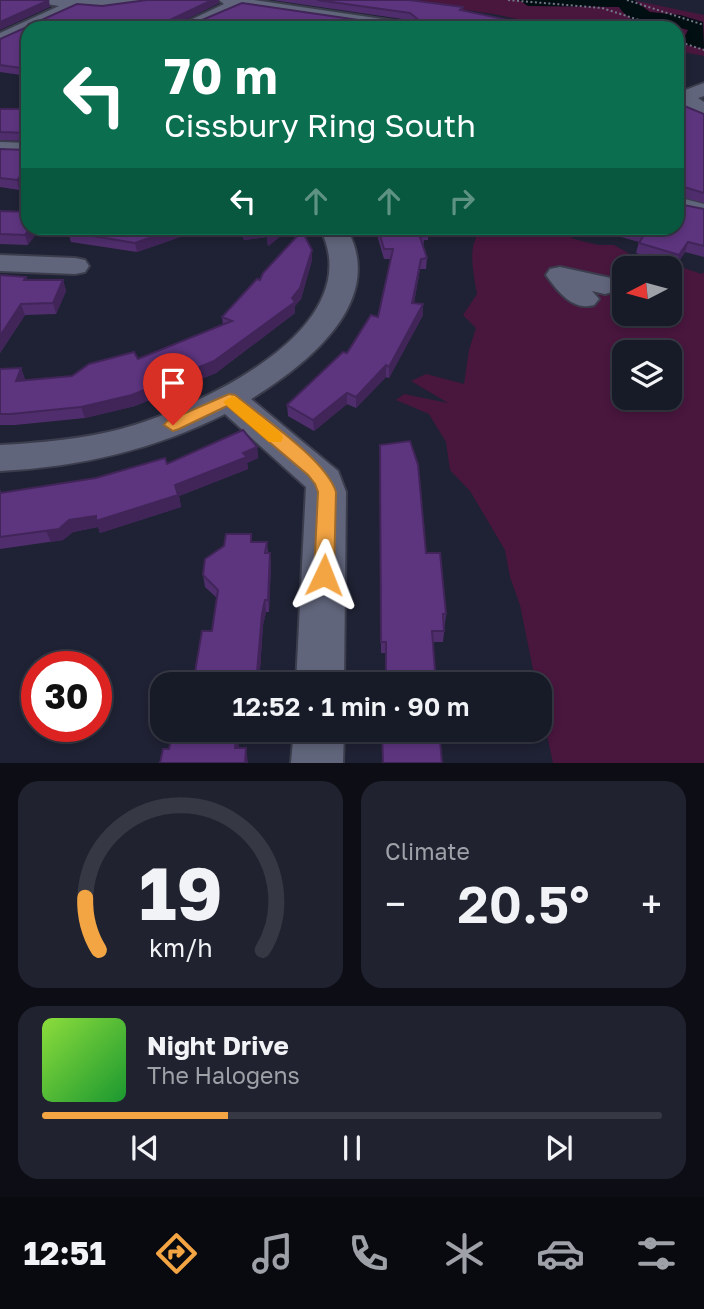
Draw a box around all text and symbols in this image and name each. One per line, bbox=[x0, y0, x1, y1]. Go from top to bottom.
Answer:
text: 70 m bbox=[164, 46, 278, 105]
icon: left bbox=[49, 49, 140, 140]
text: Cissbury Ring South bbox=[164, 106, 476, 144]
icon: left bbox=[224, 182, 262, 220]
icon: ahead bbox=[297, 182, 335, 220]
icon: ahead bbox=[370, 182, 408, 220]
icon: right bbox=[443, 182, 481, 220]
north arrow bbox=[612, 256, 682, 326]
map controls bbox=[612, 256, 682, 410]
button: layers bbox=[612, 340, 682, 410]
pin bbox=[143, 353, 203, 425]
icon: arrive bbox=[154, 364, 192, 402]
position arrow bbox=[287, 538, 361, 612]
speed limit sign: 30 bbox=[21, 651, 112, 742]
text: 12:52 · 1 min · 90 m bbox=[232, 691, 470, 722]
text: Climate bbox=[385, 837, 470, 865]
text: 19 bbox=[139, 850, 222, 937]
text: 20.5° bbox=[458, 872, 589, 934]
text: − bbox=[385, 881, 406, 926]
text: + bbox=[641, 881, 662, 926]
text: km/h bbox=[149, 932, 212, 963]
text: Night Drive bbox=[147, 1030, 289, 1061]
text: The Halogens bbox=[147, 1061, 300, 1089]
icon: previous bbox=[126, 1129, 164, 1167]
icon: pause bbox=[333, 1129, 371, 1167]
icon: next bbox=[540, 1129, 578, 1167]
icon: directions bbox=[152, 1229, 201, 1278]
icon: music bbox=[248, 1229, 297, 1278]
icon: phone bbox=[344, 1229, 393, 1278]
icon: climate bbox=[440, 1229, 489, 1278]
icon: car bbox=[536, 1229, 585, 1278]
icon: filters bbox=[632, 1229, 681, 1278]
text: 12:51 bbox=[23, 1234, 106, 1272]

